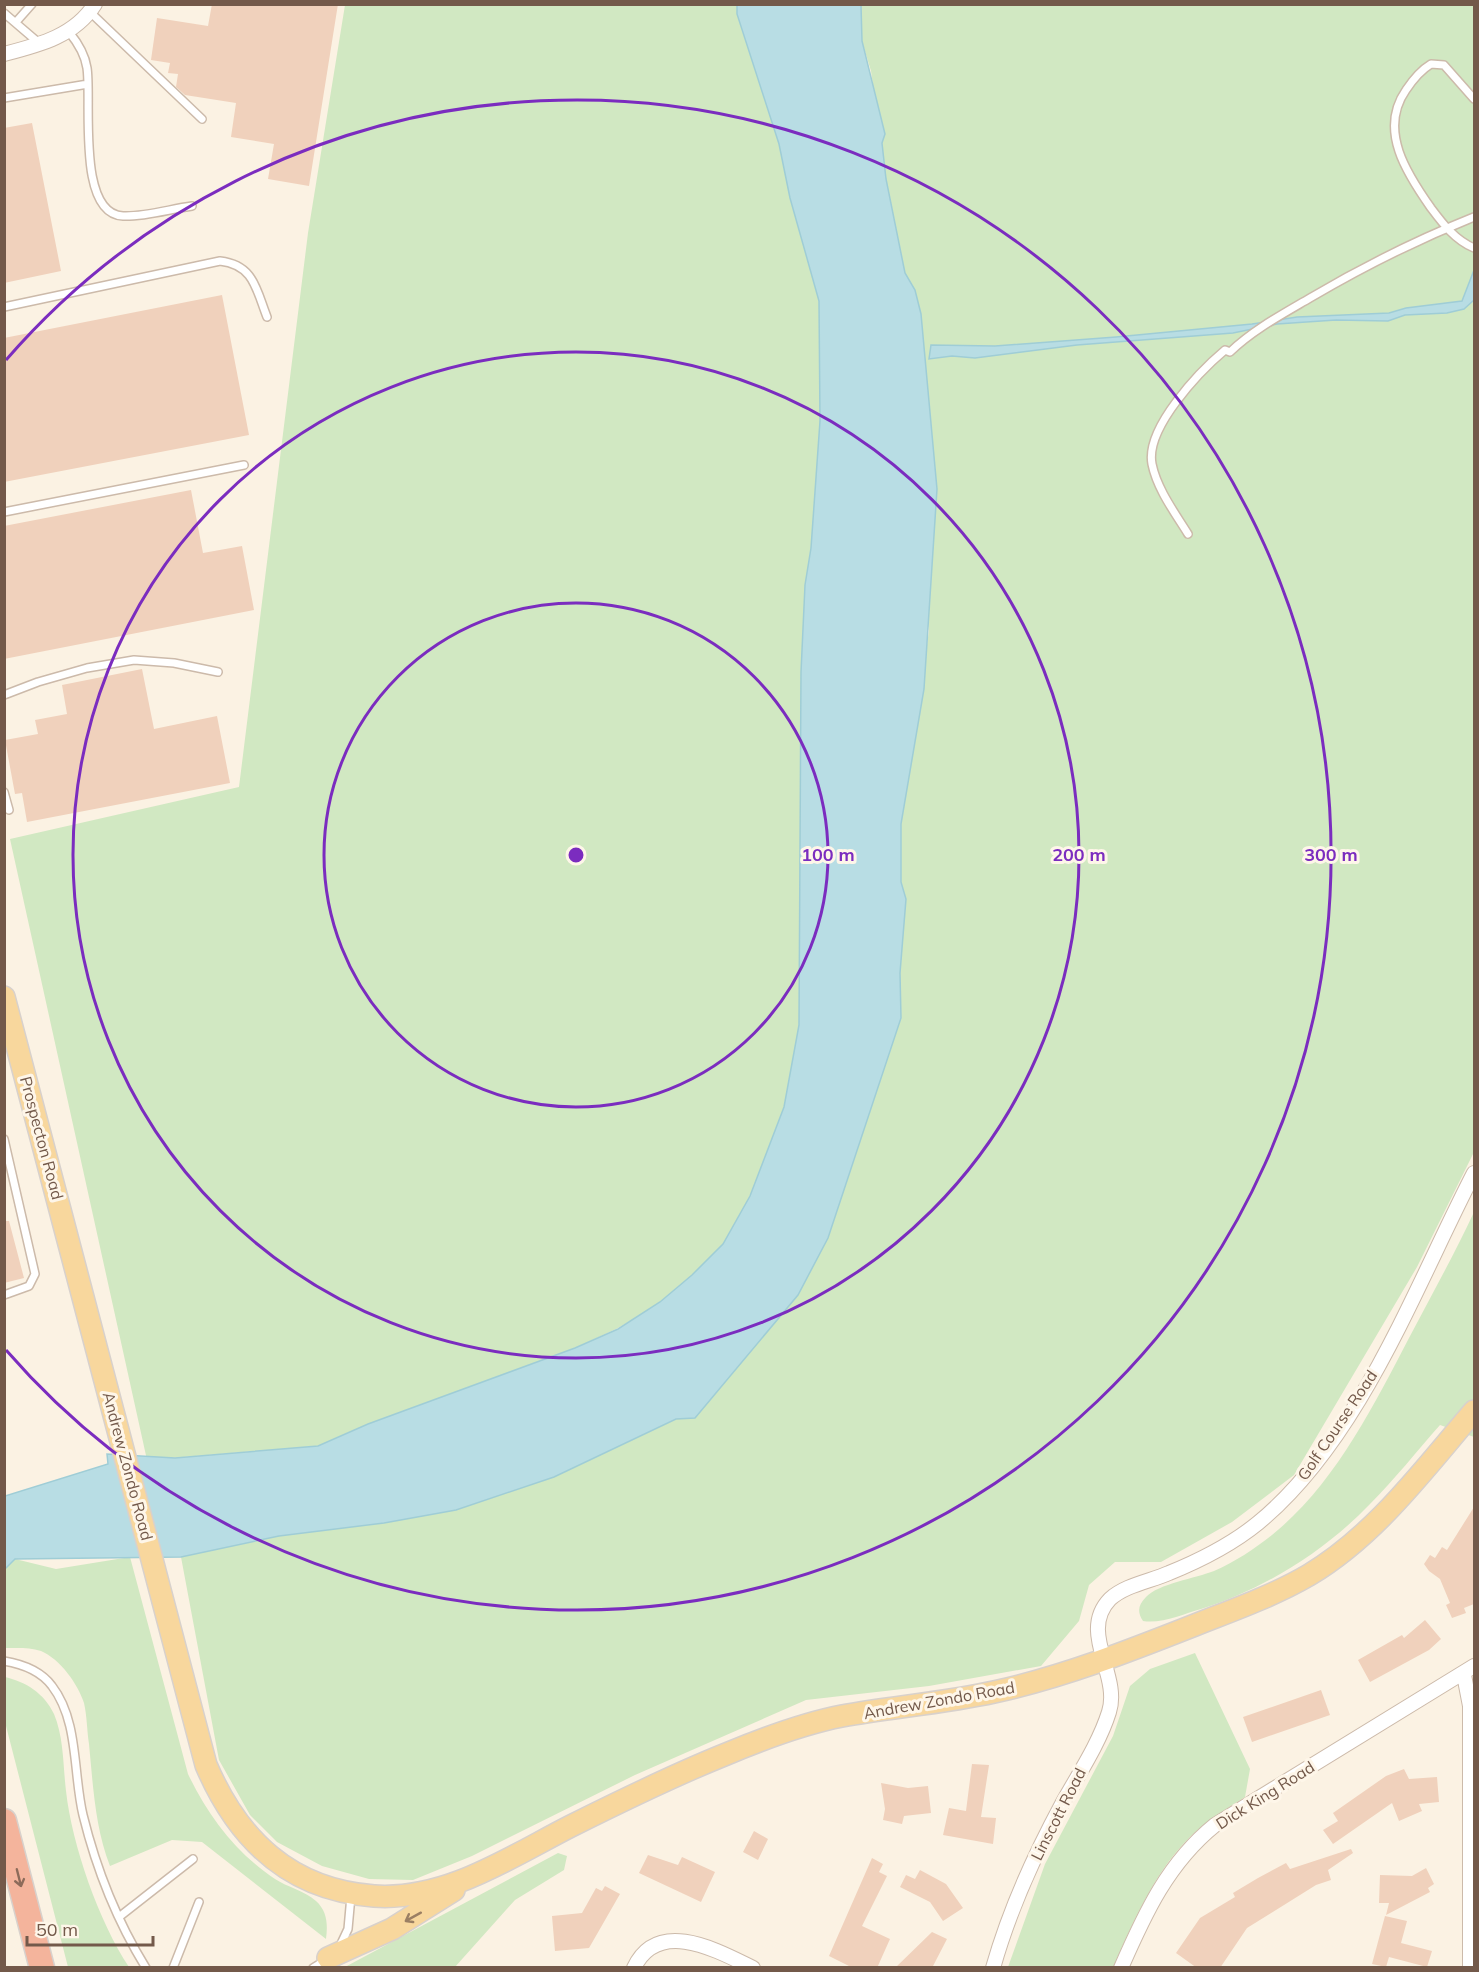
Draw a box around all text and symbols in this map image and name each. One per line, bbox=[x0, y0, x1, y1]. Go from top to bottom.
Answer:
text: 100 m bbox=[801, 843, 855, 866]
text: 200 m bbox=[1052, 843, 1106, 866]
text: 300 m bbox=[1304, 843, 1358, 866]
centre of rings bbox=[566, 845, 586, 865]
street label: Prospecton Road bbox=[16, 1074, 68, 1202]
street label: Golf Course Road bbox=[1293, 1366, 1381, 1484]
street label: Andrew Zondo Road bbox=[99, 1389, 157, 1543]
street label: Andrew Zondo Road bbox=[862, 1677, 1016, 1723]
street label: Dick King Road bbox=[1212, 1757, 1318, 1833]
street label: Linscott Road bbox=[1026, 1764, 1090, 1864]
one-way arrow bbox=[14, 1868, 26, 1887]
scale bar bbox=[27, 1909, 153, 1947]
one-way arrow bbox=[405, 1911, 422, 1923]
text: 50 m bbox=[36, 1918, 78, 1941]

